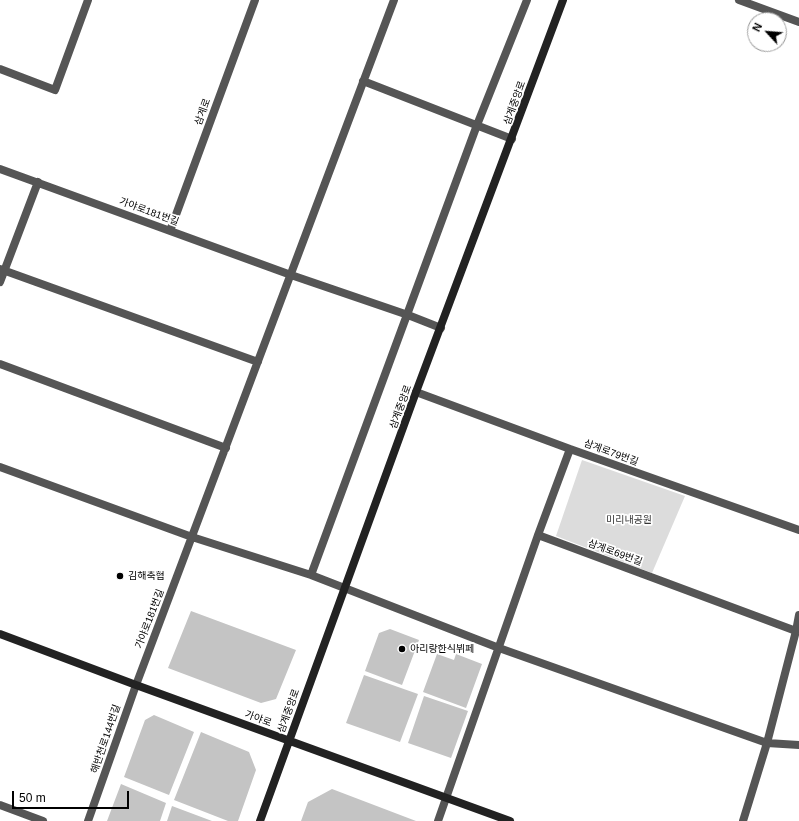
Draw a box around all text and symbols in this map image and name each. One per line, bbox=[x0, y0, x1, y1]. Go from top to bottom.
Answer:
north arrow bbox=[747, 12, 787, 52]
text: N bbox=[750, 21, 764, 33]
street label: 삼계중앙로 bbox=[501, 79, 529, 127]
street label: 삼계로 bbox=[193, 97, 213, 127]
street label: 가야로181번길 bbox=[117, 196, 181, 228]
street label: 삼계중앙로 bbox=[387, 383, 415, 431]
street label: 삼계로79번길 bbox=[582, 438, 640, 468]
park label: 미리내공원 bbox=[606, 514, 652, 526]
street label: 삼계로69번길 bbox=[586, 538, 644, 568]
place label: 김해축협 bbox=[128, 570, 165, 582]
marker: 김해축협 bbox=[115, 571, 125, 581]
street label: 가야로181번길 bbox=[133, 588, 167, 650]
place label: 아리랑한식뷔페 bbox=[410, 643, 474, 655]
marker: 아리랑한식뷔페 bbox=[397, 644, 407, 654]
street label: 삼계중앙로 bbox=[275, 687, 303, 735]
street label: 해반천로144번길 bbox=[89, 703, 123, 775]
street label: 가야로 bbox=[243, 709, 273, 729]
scale bar bbox=[14, 783, 131, 809]
text: 50 m bbox=[19, 791, 46, 805]

